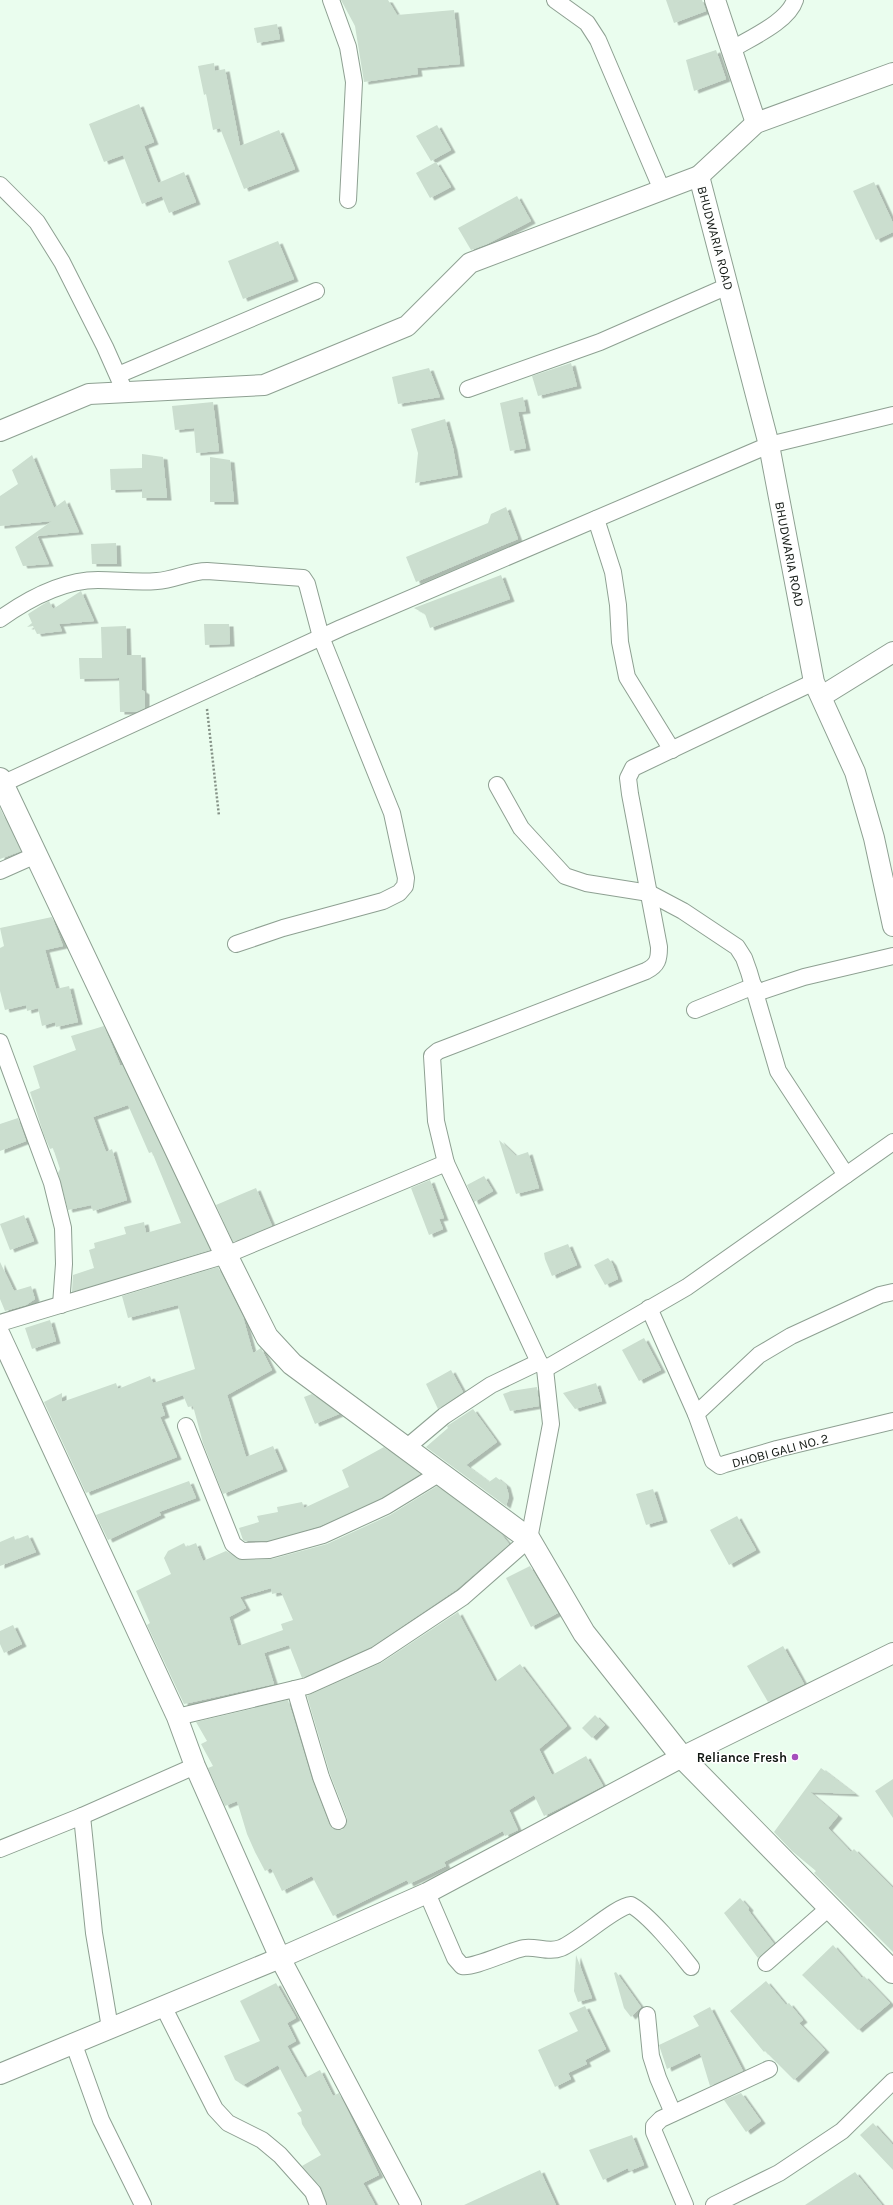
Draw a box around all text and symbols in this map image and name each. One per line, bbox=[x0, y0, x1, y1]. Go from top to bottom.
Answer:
street label: BHUDWARIA ROAD bbox=[694, 184, 737, 292]
street label: BHUDWARIA ROAD bbox=[772, 500, 807, 608]
street label: DHOBI GALI NO. 2 bbox=[730, 1430, 830, 1471]
place label: Reliance Fresh bbox=[697, 1750, 787, 1765]
marker: Reliance Fresh bbox=[790, 1752, 800, 1762]

